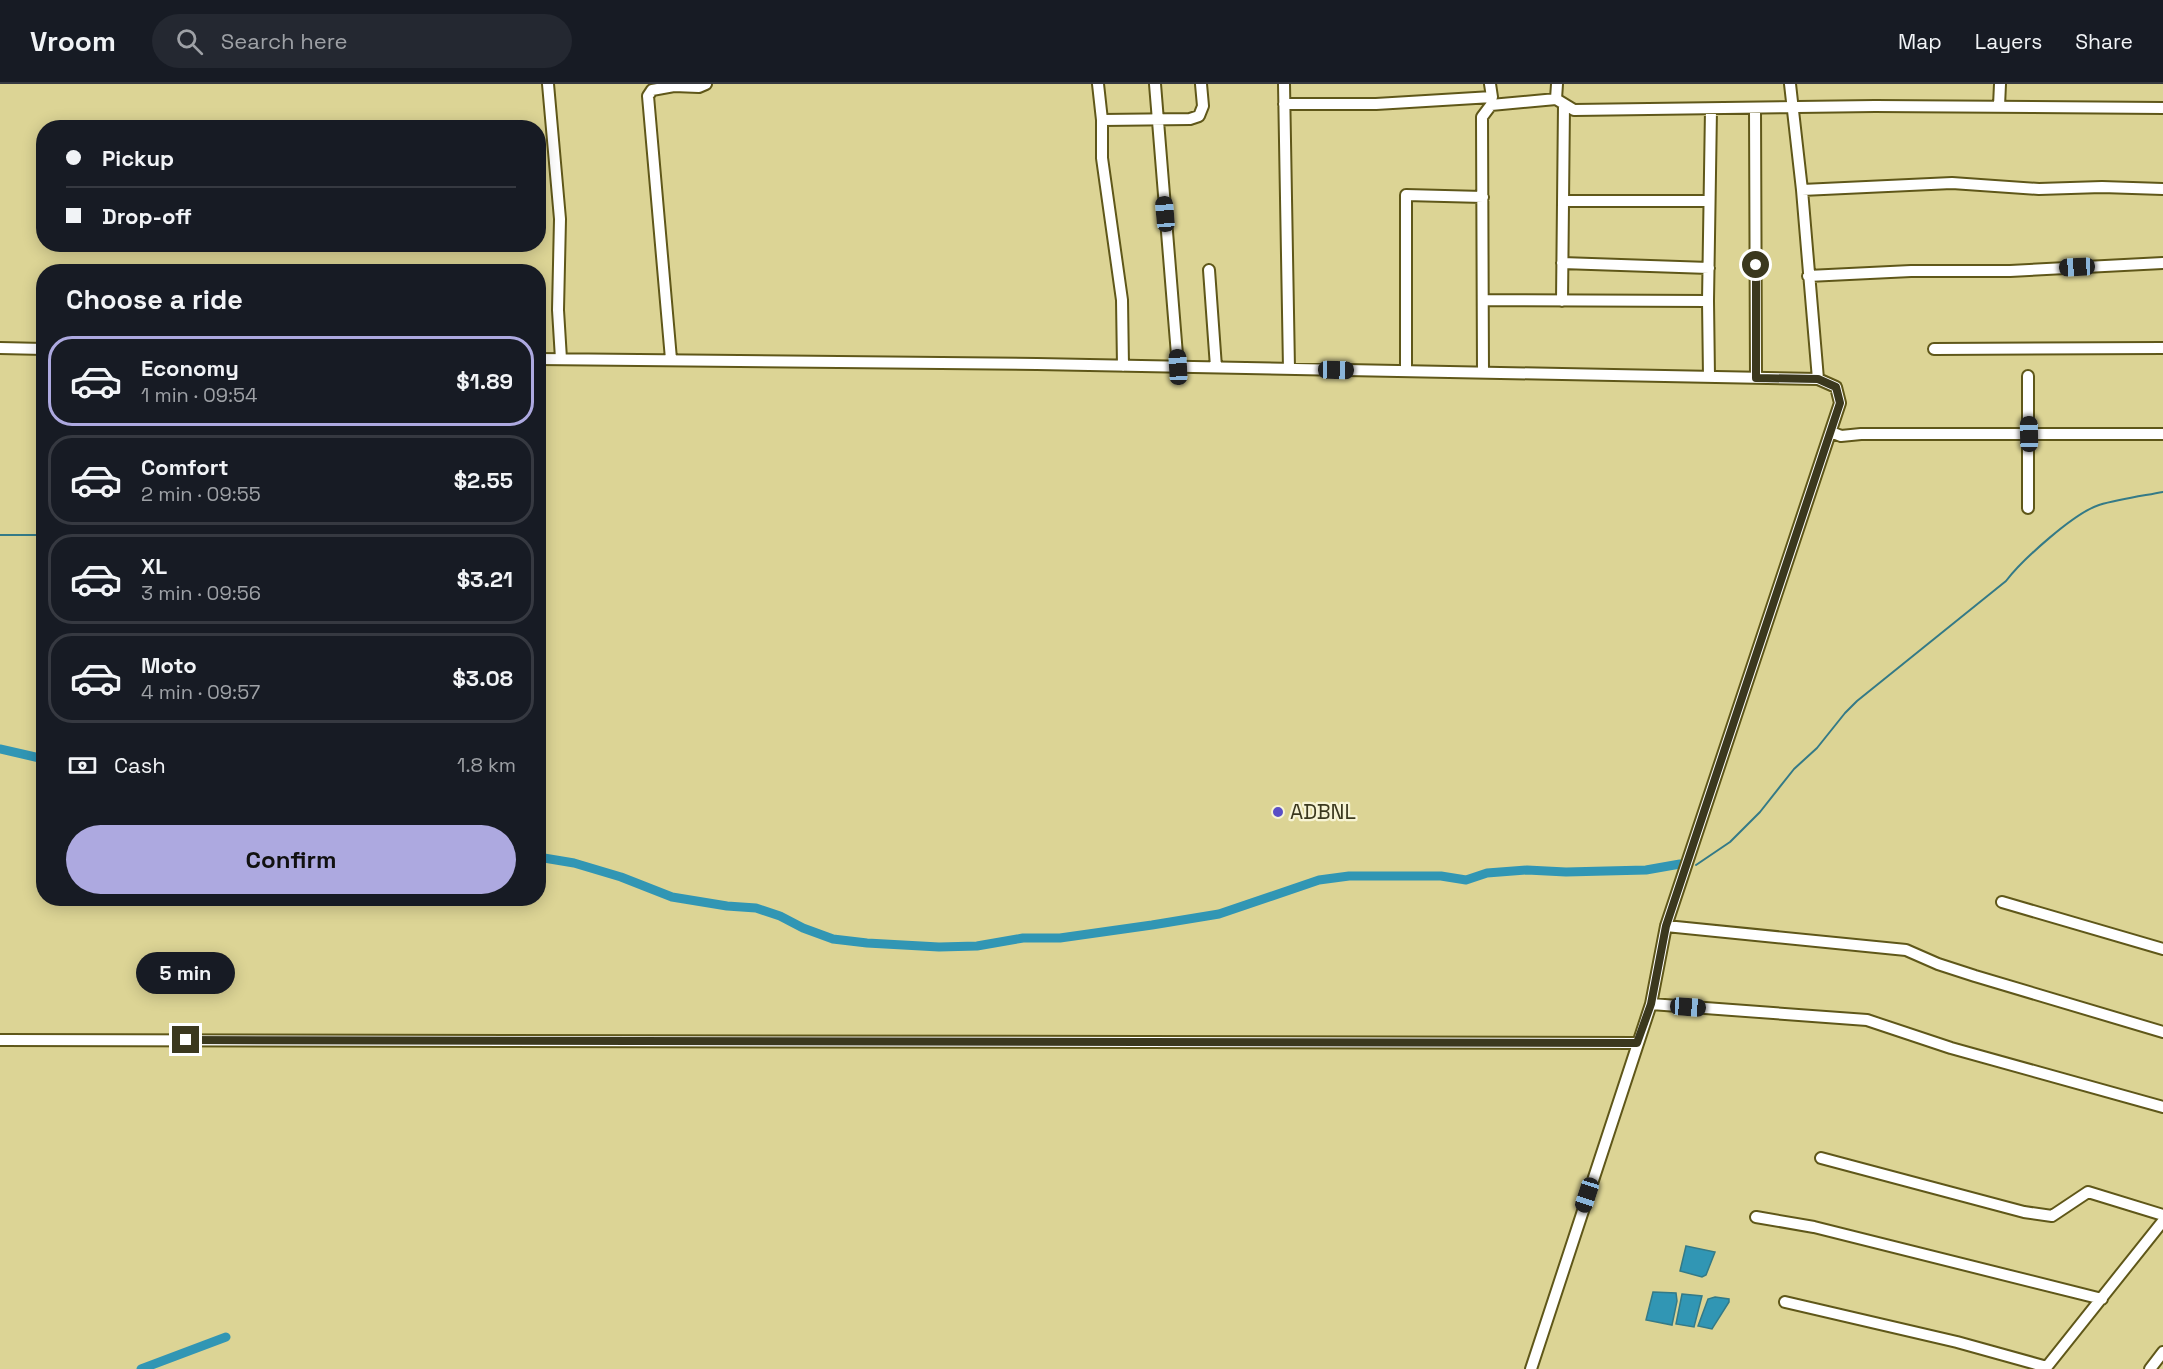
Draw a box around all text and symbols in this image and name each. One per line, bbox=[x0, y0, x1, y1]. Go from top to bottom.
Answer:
search box bbox=[152, 14, 572, 68]
text: Vroom bbox=[30, 23, 116, 59]
icon: search bbox=[173, 25, 206, 58]
text: Search here bbox=[221, 27, 348, 55]
text: Map bbox=[1898, 28, 1942, 55]
text: Layers bbox=[1975, 28, 2042, 55]
text: Share bbox=[2075, 28, 2133, 55]
text: Pickup bbox=[102, 144, 174, 172]
car bbox=[1154, 195, 1176, 233]
text: Drop-off bbox=[102, 202, 192, 230]
route start bbox=[1742, 251, 1769, 278]
car bbox=[2059, 257, 2095, 277]
text: Choose a ride bbox=[66, 282, 243, 317]
car bbox=[1168, 349, 1188, 385]
icon: car bbox=[69, 354, 123, 408]
text: Economy bbox=[141, 354, 239, 382]
car bbox=[1318, 361, 1354, 379]
text: $1.89 bbox=[456, 367, 513, 395]
text: 1 min · 09:54 bbox=[141, 382, 257, 408]
car bbox=[2020, 416, 2038, 452]
icon: car bbox=[69, 453, 123, 507]
text: Comfort bbox=[141, 453, 229, 481]
text: $2.55 bbox=[454, 466, 513, 494]
text: 2 min · 09:55 bbox=[141, 481, 261, 507]
icon: car bbox=[69, 552, 123, 606]
text: XL bbox=[141, 552, 167, 580]
text: $3.21 bbox=[457, 565, 513, 593]
text: 3 min · 09:56 bbox=[141, 580, 261, 606]
icon: car bbox=[69, 651, 123, 705]
text: Moto bbox=[141, 651, 197, 679]
text: $3.08 bbox=[453, 664, 513, 692]
text: 4 min · 09:57 bbox=[141, 679, 260, 705]
icon: cash bbox=[66, 749, 99, 782]
text: Cash bbox=[114, 751, 166, 779]
text: 1.8 km bbox=[457, 752, 516, 778]
place label: ADBNL bbox=[1290, 798, 1356, 825]
marker: ADBNL bbox=[1271, 805, 1285, 819]
button: Confirm bbox=[66, 825, 516, 894]
callout: 5 min bbox=[136, 953, 236, 995]
text: 5 min bbox=[160, 960, 211, 986]
car bbox=[1669, 997, 1707, 1017]
route end bbox=[172, 1026, 199, 1053]
car bbox=[1573, 1175, 1601, 1215]

